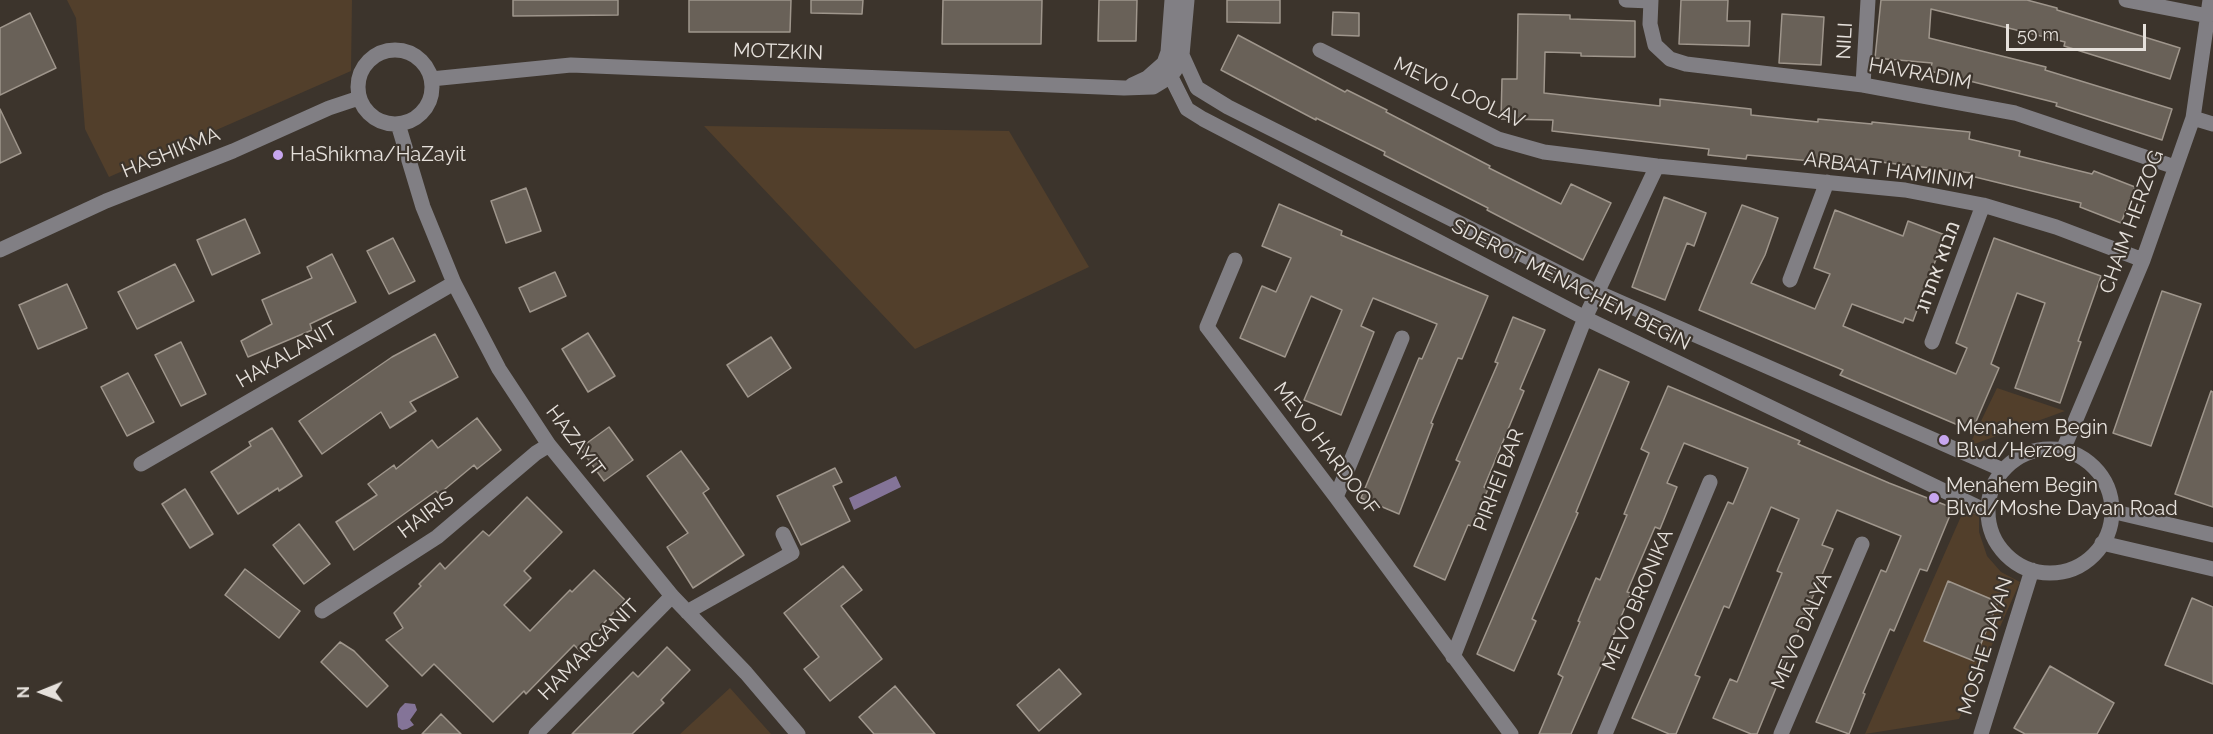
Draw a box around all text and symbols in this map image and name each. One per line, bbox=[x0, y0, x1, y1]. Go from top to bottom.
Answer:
scale bar bbox=[2009, 12, 2148, 50]
street label: NILI bbox=[1832, 22, 1858, 60]
text: 50 m bbox=[2017, 24, 2059, 45]
street label: MOTZKIN bbox=[733, 38, 823, 66]
street label: MEVO LOOLAV bbox=[1390, 52, 1528, 134]
street label: HAVRADIM bbox=[1867, 53, 1973, 95]
street label: HASHIKMA bbox=[118, 122, 224, 184]
place label: HaShikma/HaZayit bbox=[290, 143, 466, 167]
street label: ARBAAT HAMINIM bbox=[1803, 147, 1975, 195]
street label: CHAIM HERZOG bbox=[2095, 147, 2169, 297]
marker: HaShikma/HaZayit bbox=[271, 148, 285, 162]
street label: SDEROT MENACHEM BEGIN bbox=[1448, 214, 1694, 356]
street label: מבוא אתרוג bbox=[1910, 218, 1966, 316]
street label: HAKALANIT bbox=[232, 316, 342, 394]
street label: MEVO HARDOOF bbox=[1268, 378, 1384, 520]
street label: HAZAYIT bbox=[540, 401, 610, 481]
place label: Menahem Begin Blvd/Herzog bbox=[1956, 416, 2108, 463]
street label: PIRHEI BAR bbox=[1469, 426, 1529, 534]
marker: Menahem Begin Blvd/Herzog bbox=[1937, 433, 1951, 447]
place label: Menahem Begin Blvd/Moshe Dayan Road bbox=[1946, 474, 2178, 521]
street label: HAIRIS bbox=[393, 486, 459, 544]
marker: Menahem Begin Blvd/Moshe Dayan Road bbox=[1927, 491, 1941, 505]
street label: MEVO BRONIKA bbox=[1597, 526, 1679, 674]
street label: MEVO DALYA bbox=[1767, 569, 1837, 693]
street label: MOSHE DAYAN bbox=[1954, 574, 2018, 718]
street label: HAMARGANIT bbox=[534, 595, 644, 705]
north arrow bbox=[12, 662, 72, 722]
text: N bbox=[14, 686, 33, 699]

